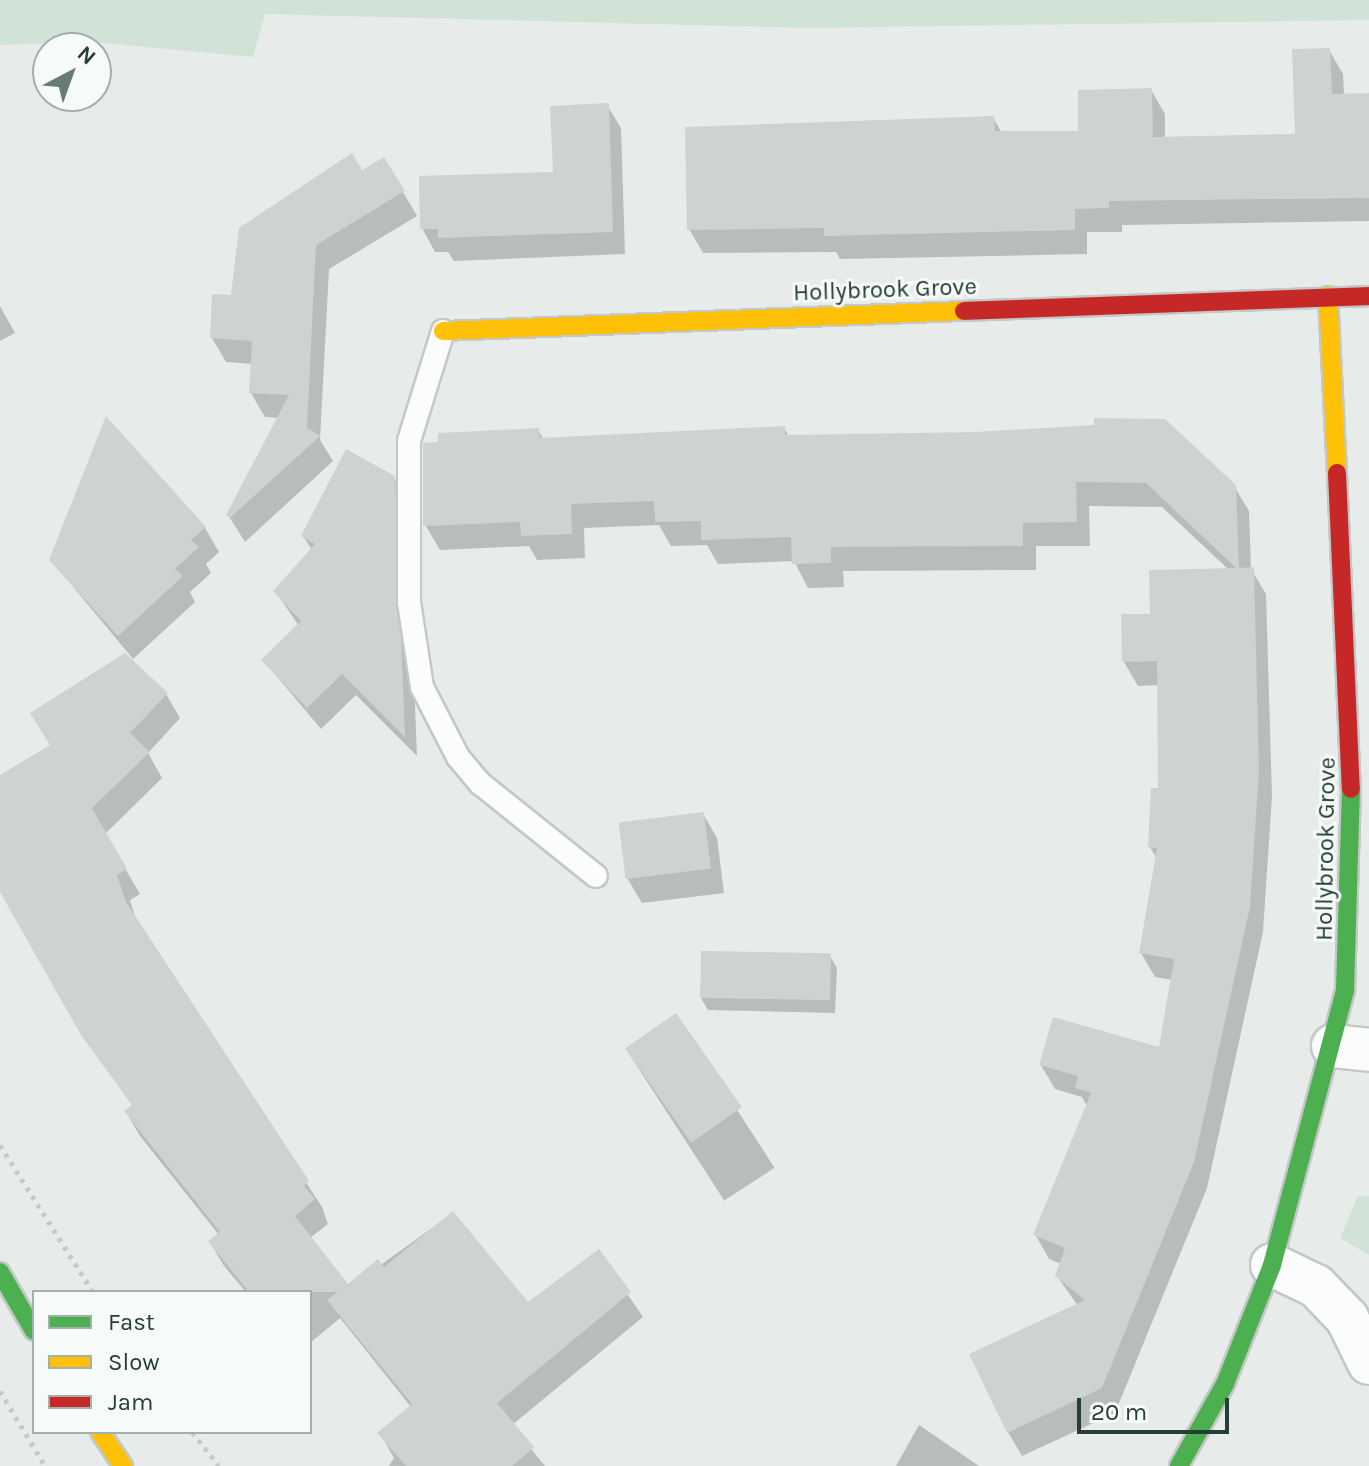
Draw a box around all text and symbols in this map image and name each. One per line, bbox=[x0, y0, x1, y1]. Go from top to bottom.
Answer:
north arrow bbox=[32, 32, 112, 112]
text: N bbox=[72, 40, 101, 70]
street label: Hollybrook Grove bbox=[793, 272, 977, 308]
street label: Hollybrook Grove bbox=[1310, 757, 1342, 941]
legend bbox=[32, 1290, 312, 1434]
text: Fast bbox=[108, 1308, 155, 1336]
text: Slow bbox=[108, 1348, 160, 1376]
scale bar bbox=[1081, 1382, 1233, 1432]
text: Jam bbox=[108, 1388, 153, 1416]
text: 20 m bbox=[1091, 1398, 1147, 1426]

